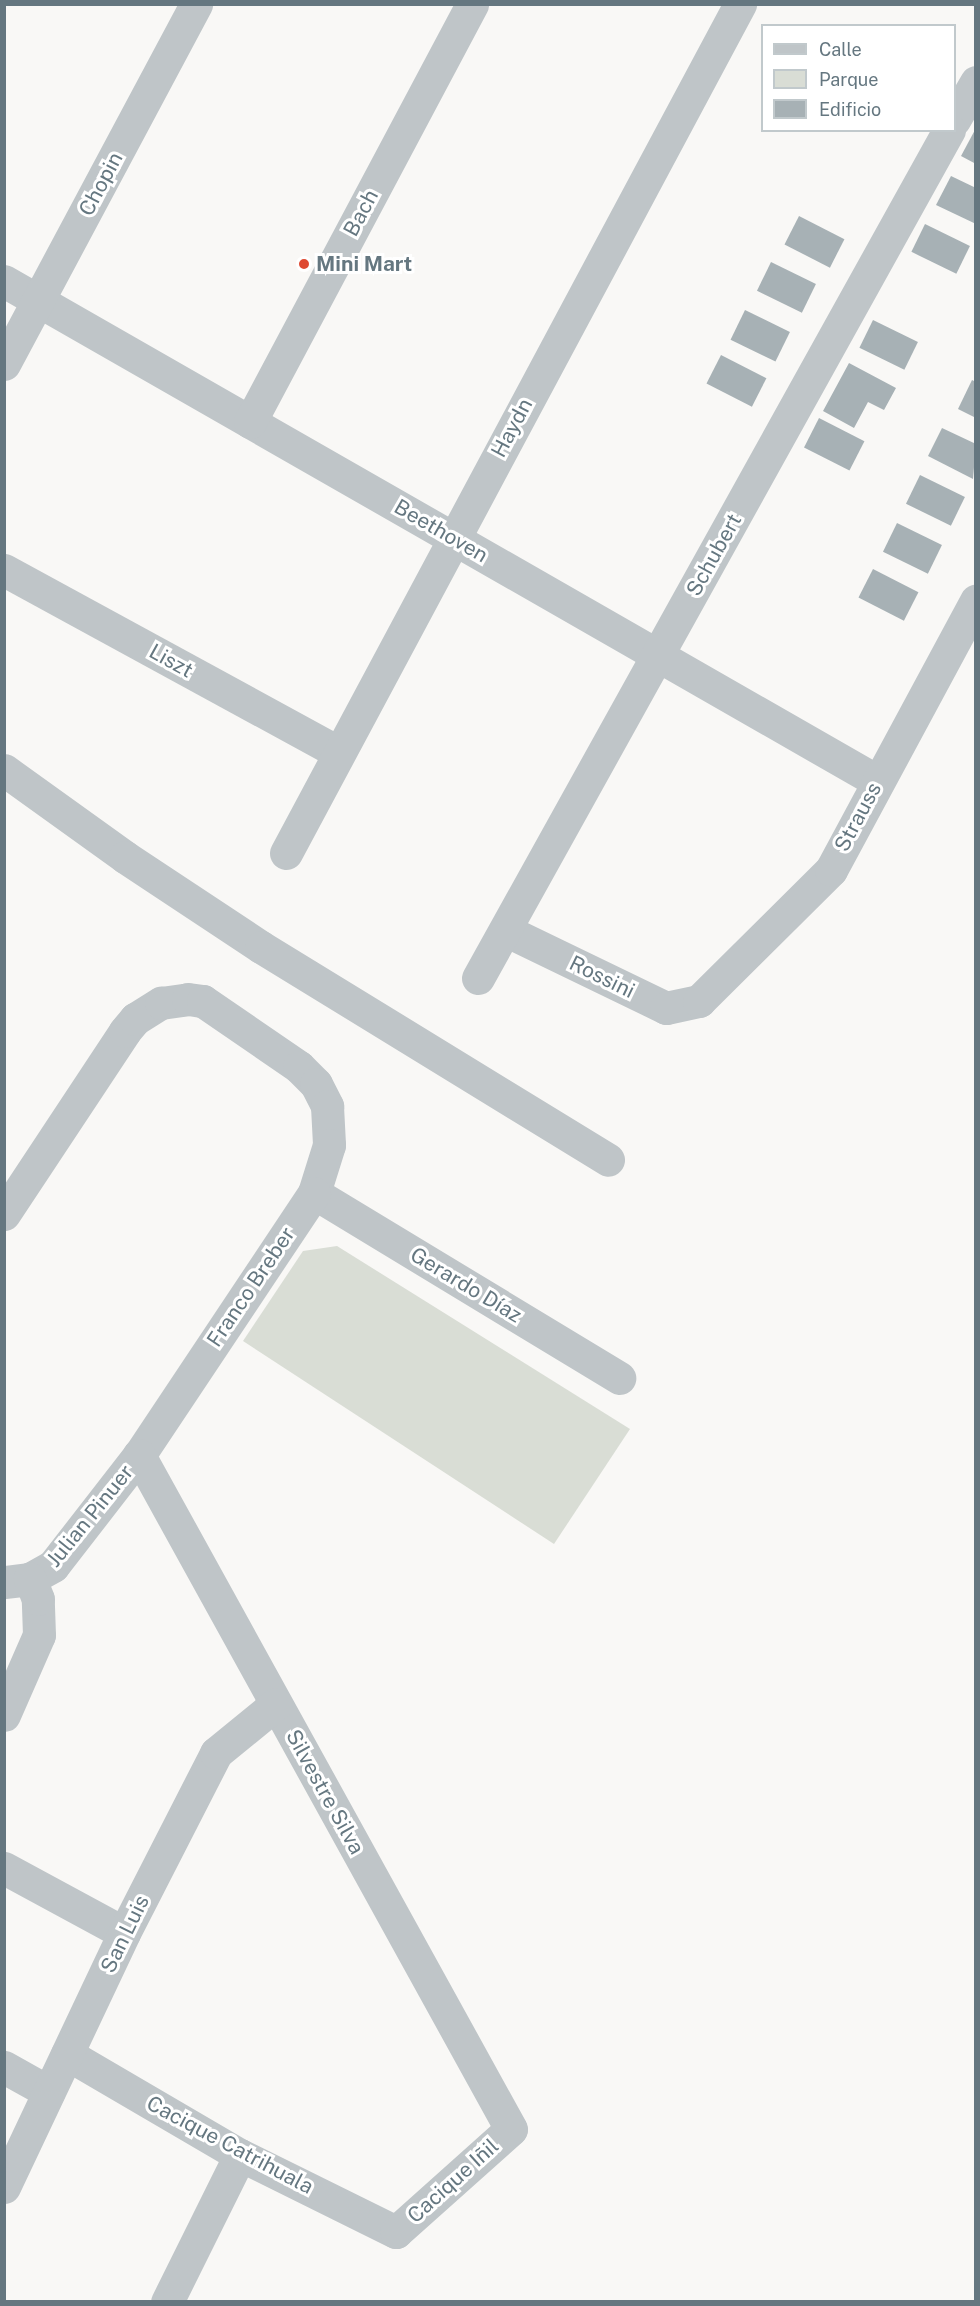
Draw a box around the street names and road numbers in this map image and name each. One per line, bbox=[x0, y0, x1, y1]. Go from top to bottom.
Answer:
street label: Chopin bbox=[74, 148, 128, 220]
street label: Bach bbox=[338, 185, 384, 241]
street label: Haydn bbox=[486, 394, 538, 462]
street label: Beethoven bbox=[390, 494, 492, 568]
street label: Schubert bbox=[681, 509, 747, 601]
street label: Liszt bbox=[145, 639, 197, 683]
street label: Strauss bbox=[829, 778, 887, 856]
street label: Rossini bbox=[565, 950, 639, 1004]
street label: Franco Breber bbox=[202, 1222, 300, 1352]
street label: Gerardo Díaz bbox=[406, 1242, 526, 1328]
street label: Julian Pinuer bbox=[41, 1460, 139, 1572]
street label: Silvestre Silva bbox=[280, 1725, 370, 1859]
street label: San Luis bbox=[95, 1891, 155, 1977]
street label: Cacique Catrihuala bbox=[142, 2090, 318, 2200]
street label: Cacique Iñil bbox=[402, 2134, 504, 2228]

